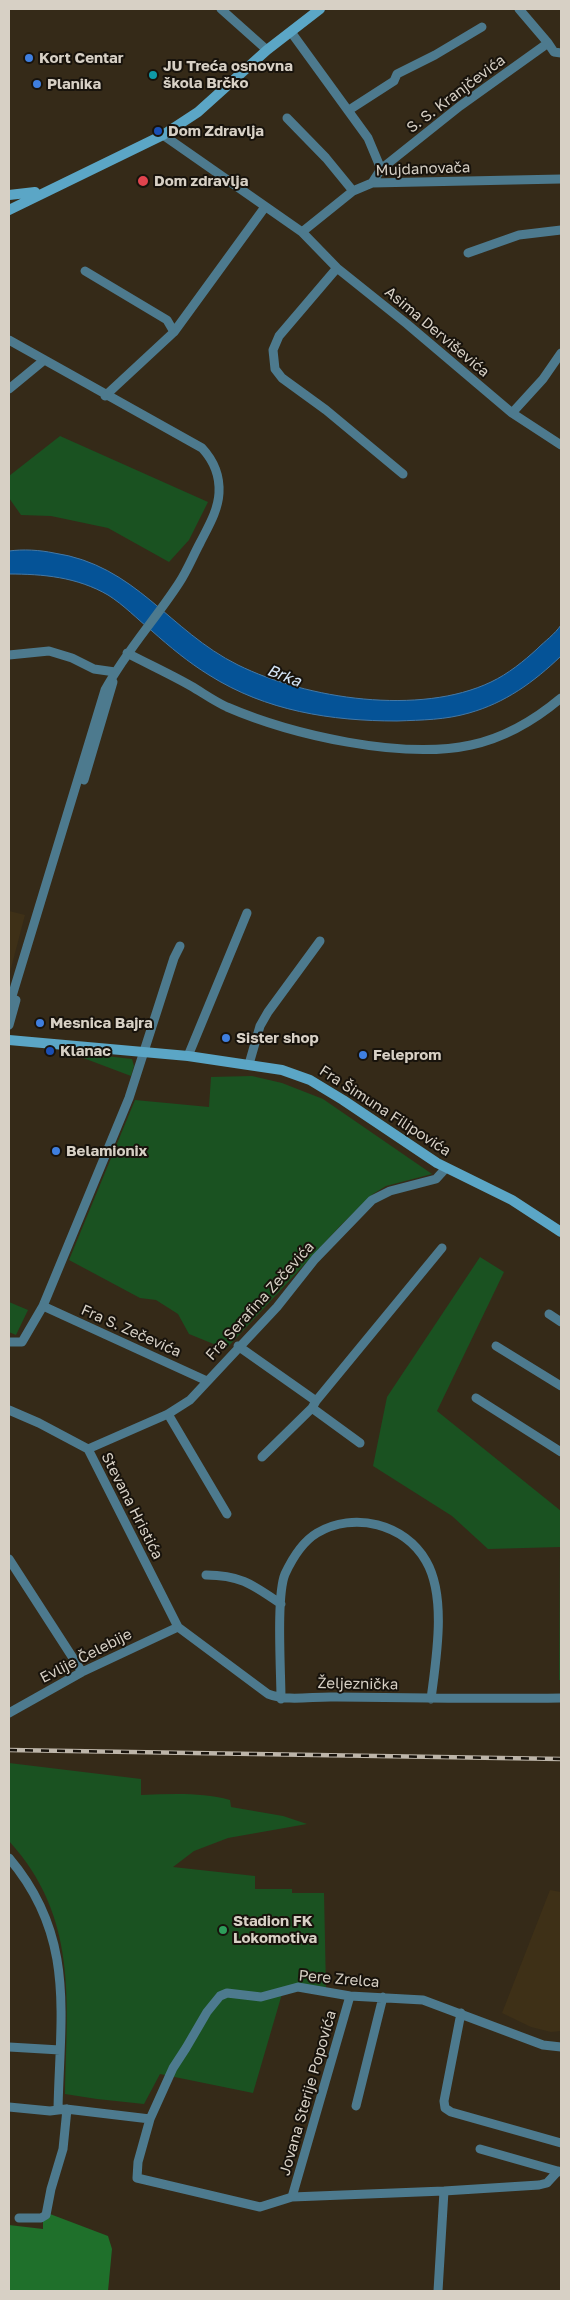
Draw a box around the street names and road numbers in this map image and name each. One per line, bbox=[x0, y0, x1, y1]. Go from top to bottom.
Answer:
street label: S. S. Kranjčevića bbox=[403, 51, 509, 137]
street label: Mujdanovača bbox=[375, 158, 471, 180]
street label: Asima Derviševića bbox=[381, 283, 493, 381]
street label: Fra Šimuna Filipovića bbox=[316, 1062, 454, 1160]
street label: Fra Serafina Zečevića bbox=[202, 1238, 318, 1364]
street label: Fra S. Zečevića bbox=[78, 1301, 184, 1361]
street label: Stevana Hristića bbox=[97, 1450, 167, 1562]
street label: Evlije Čelebije bbox=[37, 1625, 135, 1687]
street label: Željeznička bbox=[317, 1674, 399, 1694]
street label: Pere Zrelca bbox=[298, 1966, 380, 1992]
street label: Jovana Sterije Popovića bbox=[276, 2008, 340, 2178]

